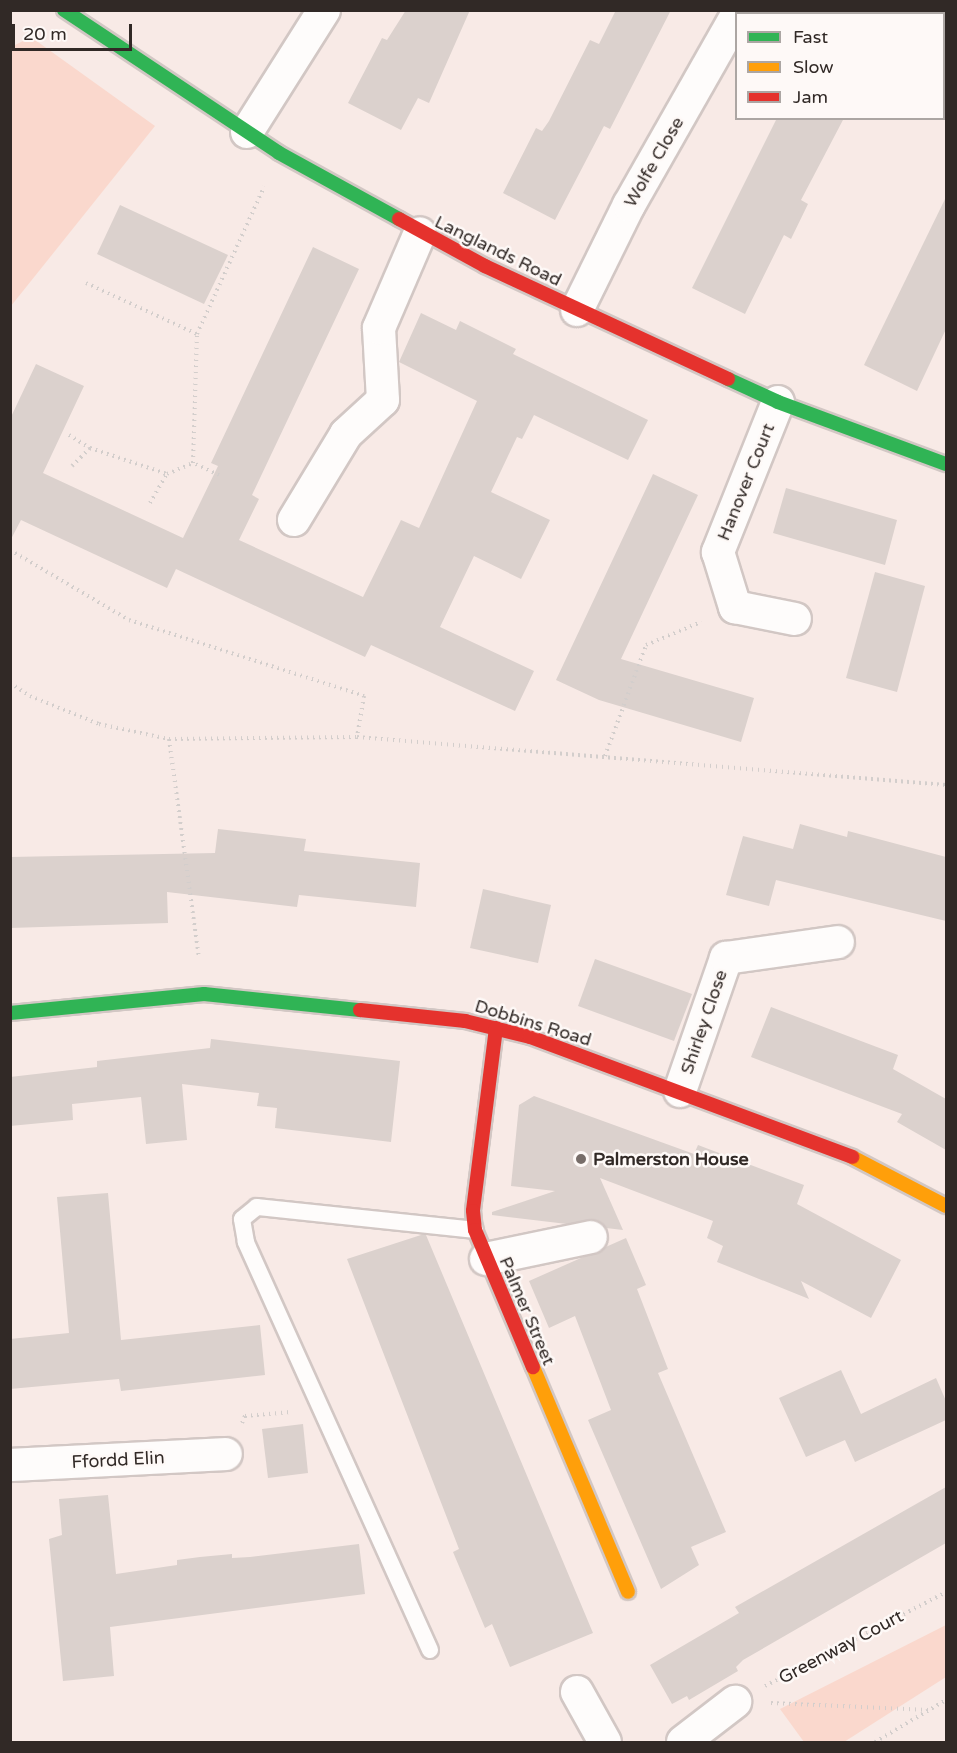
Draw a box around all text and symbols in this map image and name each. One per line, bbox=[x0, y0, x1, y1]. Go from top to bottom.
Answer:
scale bar bbox=[15, 12, 135, 50]
legend bbox=[735, 12, 945, 120]
text: 20 m bbox=[23, 23, 67, 45]
text: Fast bbox=[793, 26, 828, 48]
text: Slow bbox=[793, 56, 834, 78]
text: Jam bbox=[793, 86, 828, 108]
street label: Wolfe Close bbox=[619, 113, 689, 211]
street label: Langlands Road bbox=[431, 211, 565, 291]
street label: Hanover Court bbox=[713, 420, 779, 544]
street label: Shirley Close bbox=[676, 967, 732, 1077]
street label: Dobbins Road bbox=[472, 995, 594, 1051]
place label: Palmerston House bbox=[593, 1148, 749, 1170]
marker: Palmerston House bbox=[574, 1152, 588, 1166]
street label: Palmer Street bbox=[494, 1253, 560, 1369]
street label: Ffordd Elin bbox=[71, 1447, 165, 1473]
street label: Greenway Court bbox=[775, 1605, 907, 1689]

